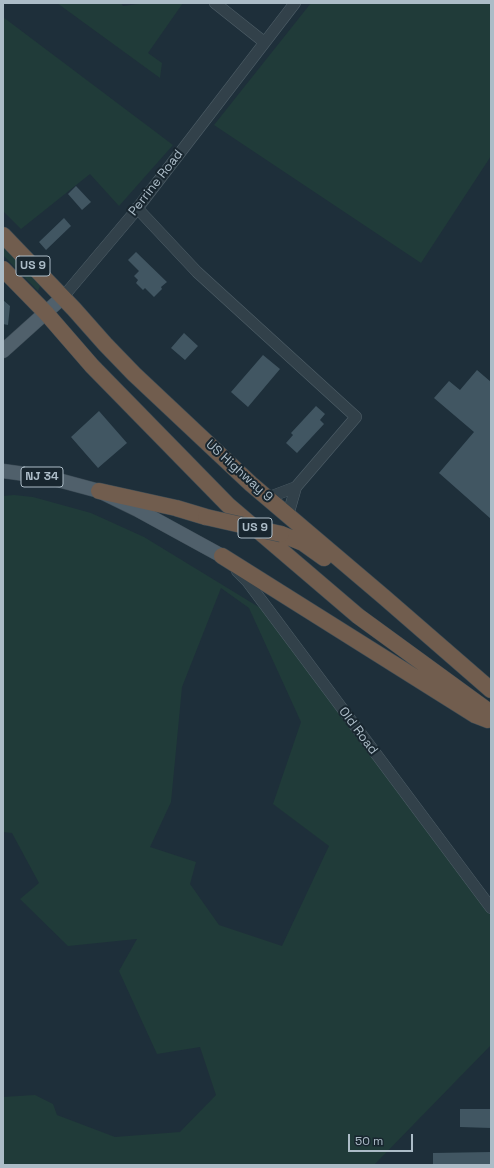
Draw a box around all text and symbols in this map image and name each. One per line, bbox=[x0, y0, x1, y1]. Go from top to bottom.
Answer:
street label: Perrine Road bbox=[125, 147, 187, 219]
road number: US 9 bbox=[16, 256, 50, 276]
street label: US Highway 9 bbox=[202, 437, 276, 505]
road number: NJ 34 bbox=[21, 467, 63, 487]
road number: US 9 bbox=[238, 518, 272, 538]
street label: Old Road bbox=[335, 704, 381, 758]
scale bar bbox=[350, 1126, 415, 1152]
text: 50 m bbox=[355, 1133, 383, 1149]

